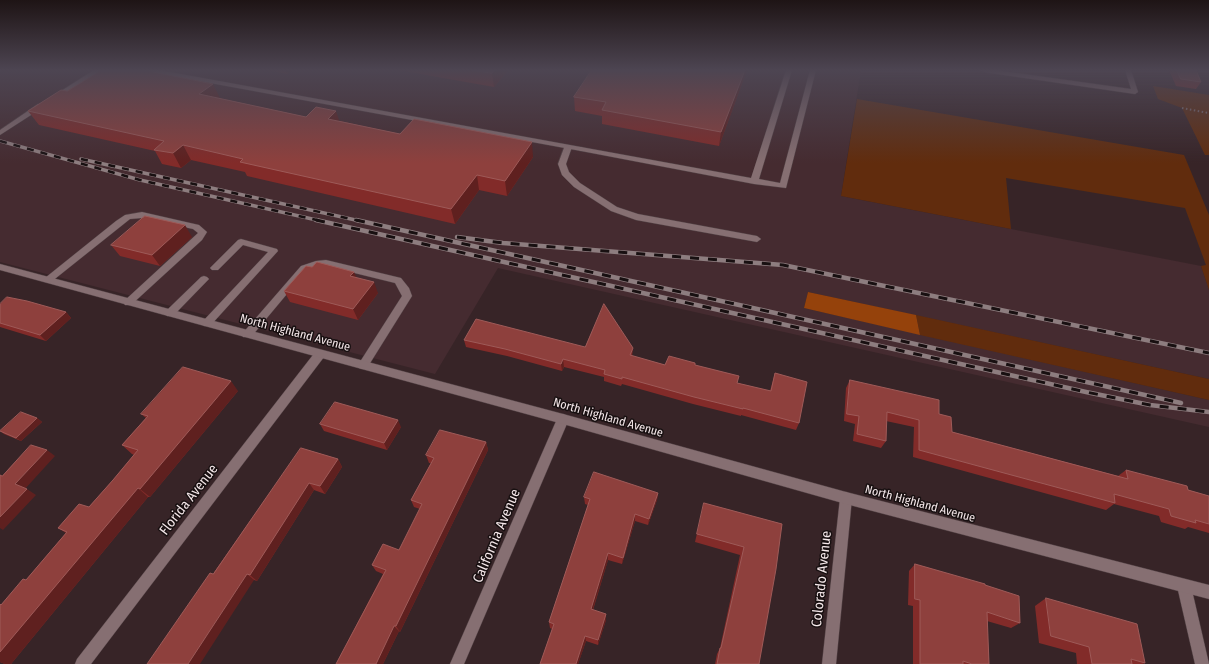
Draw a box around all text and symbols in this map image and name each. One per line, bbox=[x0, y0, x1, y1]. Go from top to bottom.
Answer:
street label: North Highland Avenue bbox=[238, 311, 352, 355]
street label: North Highland Avenue bbox=[551, 395, 665, 441]
street label: Florida Avenue bbox=[156, 461, 222, 539]
street label: North Highland Avenue bbox=[863, 482, 977, 526]
street label: California Avenue bbox=[470, 486, 524, 586]
street label: Colorado Avenue bbox=[809, 530, 835, 628]

